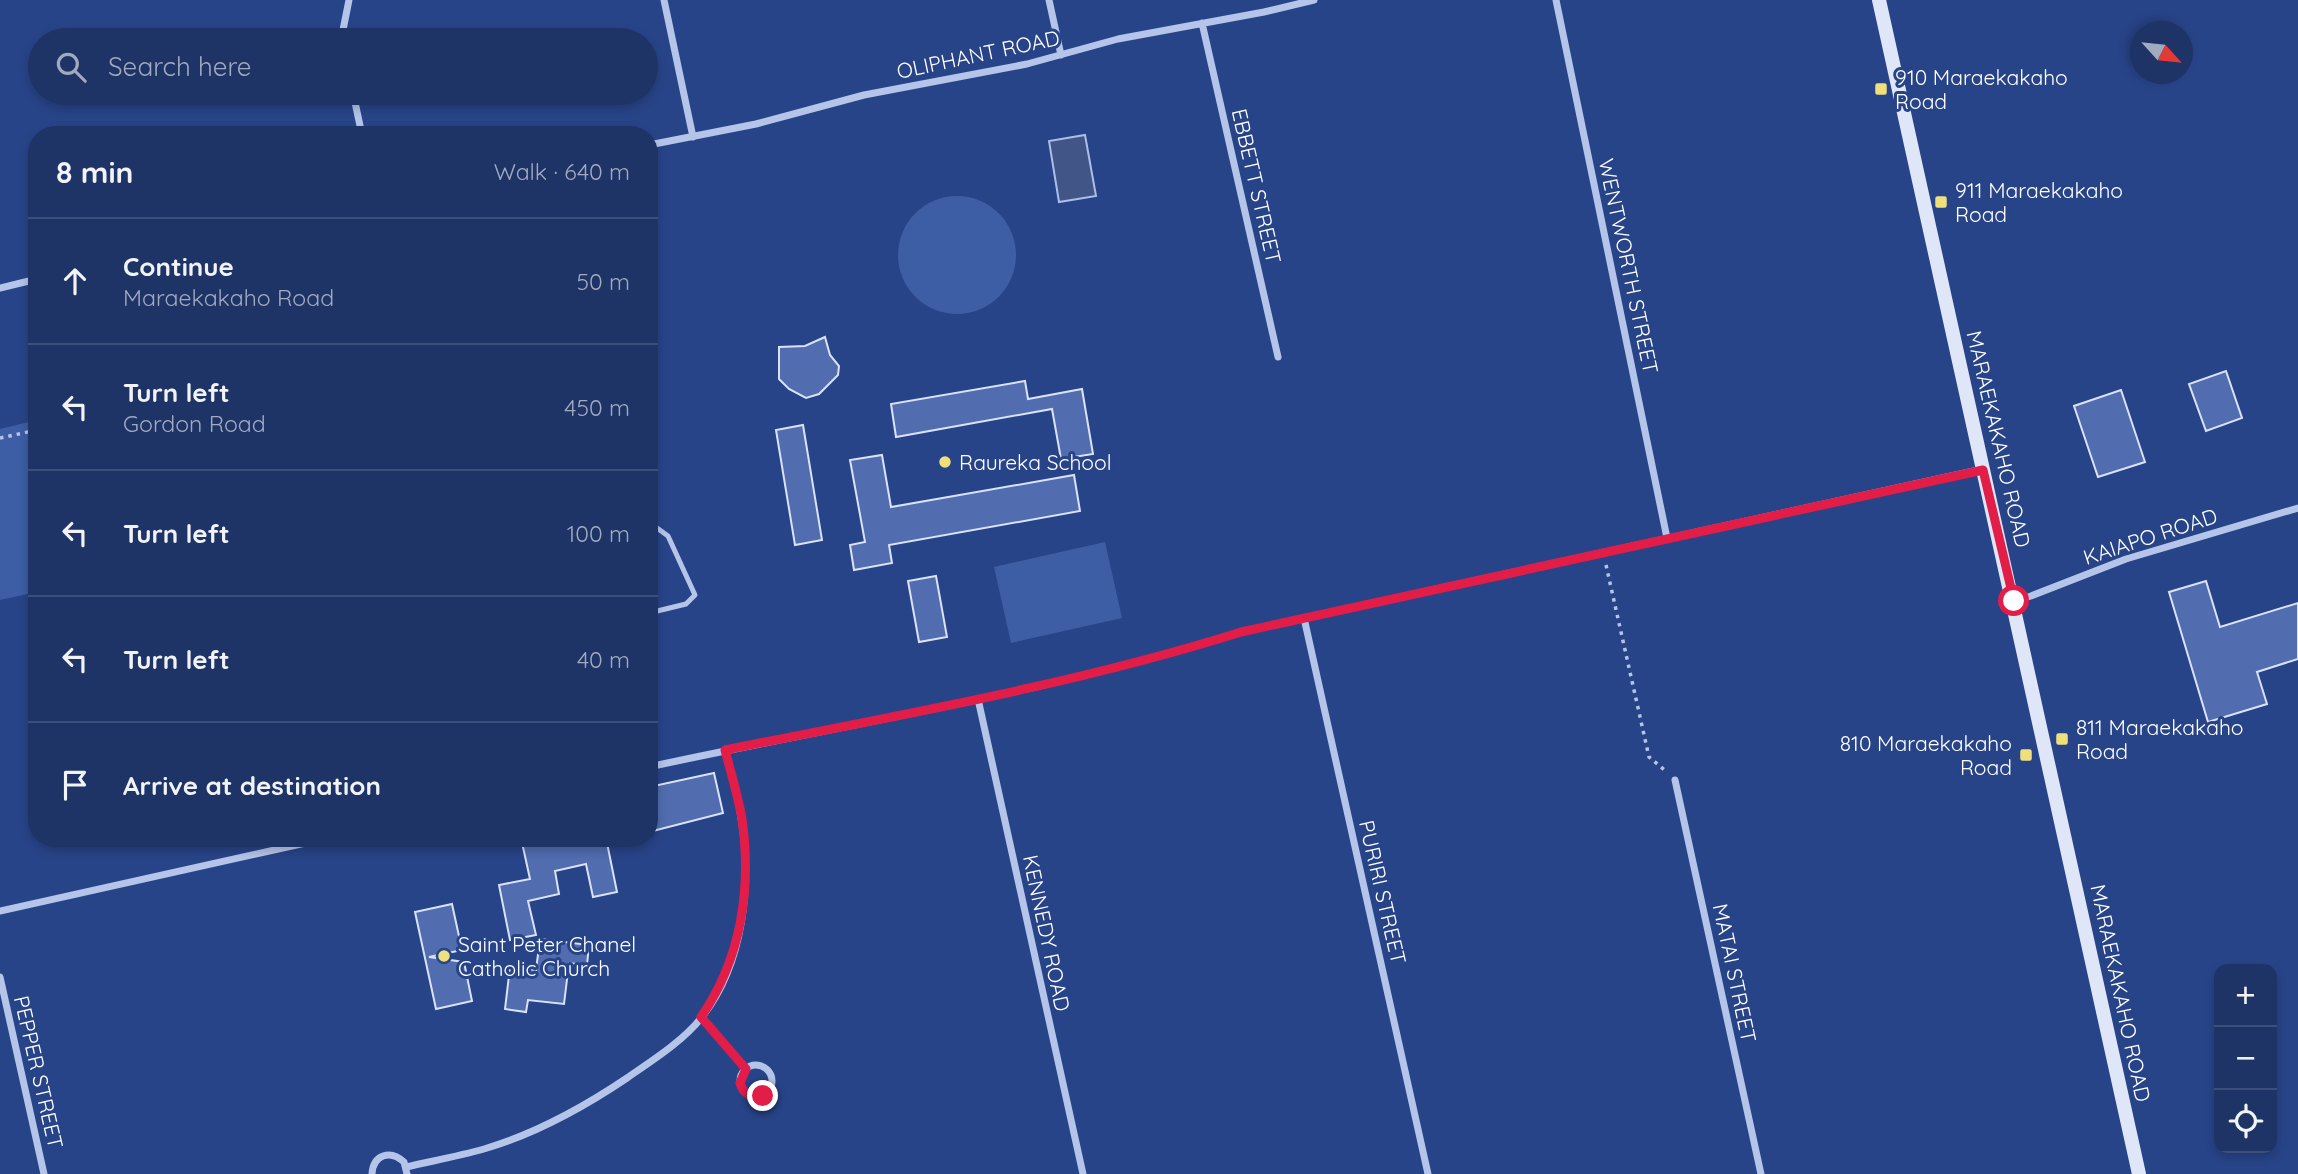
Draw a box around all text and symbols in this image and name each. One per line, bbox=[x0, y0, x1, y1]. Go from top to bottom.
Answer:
north arrow bbox=[2130, 21, 2193, 84]
street label: OLIPHANT ROAD bbox=[894, 24, 1062, 84]
search box bbox=[28, 28, 658, 105]
icon: search bbox=[52, 48, 90, 86]
text: Search here bbox=[108, 50, 252, 83]
place label: 910 Maraekakaho Road bbox=[1895, 64, 2068, 114]
marker: 910 Maraekakaho Road bbox=[1873, 81, 1889, 97]
street label: EBBETT STREET bbox=[1227, 106, 1287, 266]
text: 8 min bbox=[56, 153, 133, 191]
street label: WENTWORTH STREET bbox=[1594, 156, 1664, 376]
text: Walk · 640 m bbox=[494, 157, 630, 186]
place label: 911 Maraekakaho Road bbox=[1955, 177, 2123, 227]
marker: 911 Maraekakaho Road bbox=[1933, 194, 1949, 210]
text: Continue bbox=[123, 250, 234, 283]
icon: ahead bbox=[56, 262, 94, 300]
text: 50 m bbox=[577, 267, 630, 296]
text: Maraekakaho Road bbox=[123, 283, 334, 312]
street label: MARAEKAKAHO ROAD bbox=[1961, 328, 2037, 550]
text: Turn left bbox=[123, 376, 230, 409]
icon: left bbox=[56, 388, 94, 426]
text: 450 m bbox=[564, 393, 630, 422]
text: Gordon Road bbox=[123, 409, 266, 438]
place label: Raureka School bbox=[959, 449, 1112, 475]
marker: Raureka School bbox=[937, 454, 953, 470]
street label: KAIAPO ROAD bbox=[2080, 502, 2220, 570]
icon: left bbox=[56, 514, 94, 552]
text: Turn left bbox=[123, 517, 230, 550]
text: 100 m bbox=[567, 519, 630, 548]
route start bbox=[1998, 585, 2029, 616]
icon: left bbox=[56, 640, 94, 678]
text: Turn left bbox=[123, 643, 230, 676]
text: 40 m bbox=[577, 645, 630, 674]
place label: 811 Maraekakaho Road bbox=[2076, 714, 2244, 764]
place label: 810 Maraekakaho Road bbox=[1840, 730, 2012, 780]
marker: 811 Maraekakaho Road bbox=[2054, 731, 2070, 747]
marker: 810 Maraekakaho Road bbox=[2018, 747, 2034, 763]
icon: arrive bbox=[56, 766, 94, 804]
text: Arrive at destination bbox=[123, 769, 381, 802]
street label: PURIRI STREET bbox=[1354, 817, 1412, 967]
street label: KENNEDY ROAD bbox=[1018, 852, 1076, 1014]
street label: MARAEKAKAHO ROAD bbox=[2085, 882, 2157, 1104]
street label: MATAI STREET bbox=[1708, 901, 1762, 1045]
place label: Saint Peter Chanel Catholic Church bbox=[458, 931, 636, 981]
marker: Saint Peter Chanel Catholic Church bbox=[436, 948, 452, 964]
map controls bbox=[2214, 964, 2277, 1153]
button: + bbox=[2214, 964, 2277, 1027]
street label: PEPPER STREET bbox=[9, 993, 69, 1151]
button: − bbox=[2214, 1027, 2277, 1090]
route end bbox=[747, 1080, 778, 1111]
button: locate bbox=[2214, 1090, 2277, 1153]

